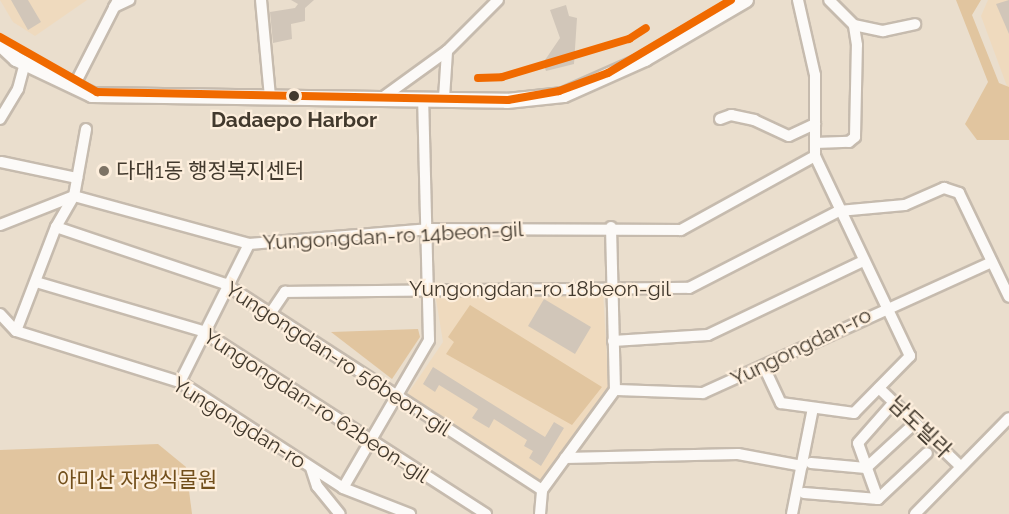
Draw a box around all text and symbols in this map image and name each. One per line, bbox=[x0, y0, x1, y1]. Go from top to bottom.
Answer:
marker: Dadaepo Harbor bbox=[285, 87, 303, 105]
place label: Dadaepo Harbor bbox=[211, 107, 377, 133]
place label: 다대1동 행정복지센터 bbox=[116, 158, 304, 184]
marker: 다대1동 행정복지센터 bbox=[97, 164, 111, 178]
street label: Yungongdan-ro 14beon-gil bbox=[262, 217, 524, 255]
street label: Yungongdan-ro 56beon-gil bbox=[220, 276, 456, 442]
street label: Yungongdan-ro 18beon-gil bbox=[409, 276, 671, 302]
street label: Yungongdan-ro bbox=[727, 302, 875, 392]
street label: Yungongdan-ro 62beon-gil bbox=[198, 324, 434, 488]
street label: Yungongdan-ro bbox=[167, 372, 311, 474]
street label: 남도빌라 bbox=[883, 391, 957, 463]
park label: 아미산 자생식물원 bbox=[57, 467, 217, 493]

